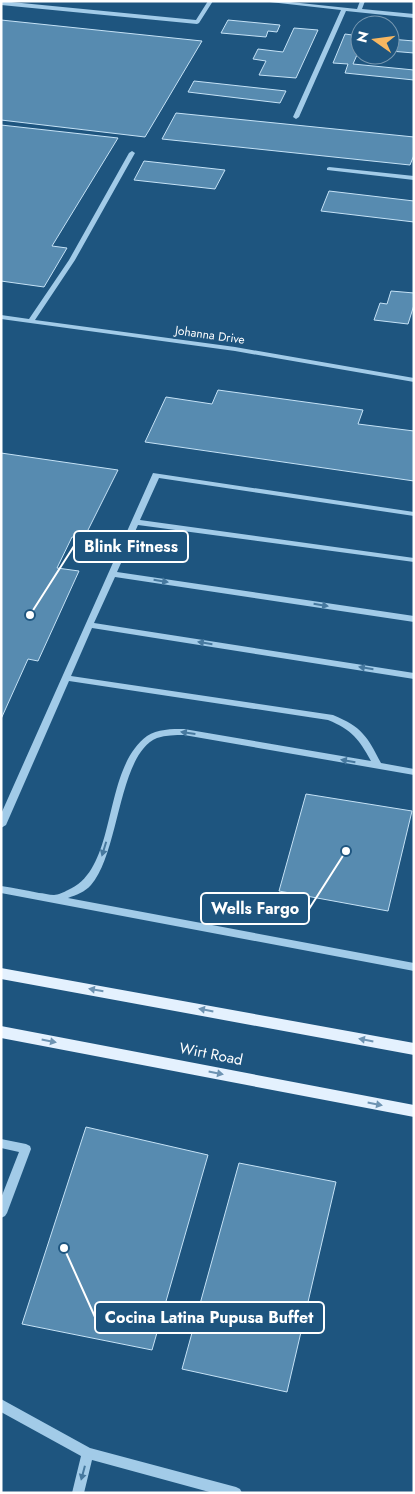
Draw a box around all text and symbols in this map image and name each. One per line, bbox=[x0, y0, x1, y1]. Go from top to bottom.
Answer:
north arrow bbox=[350, 15, 400, 65]
text: N bbox=[351, 29, 373, 45]
street label: Johanna Drive bbox=[172, 321, 246, 349]
callout: Blink Fitness bbox=[74, 531, 188, 562]
text: Blink Fitness bbox=[84, 535, 178, 558]
one-way arrow bbox=[153, 577, 169, 585]
one-way arrow bbox=[314, 601, 330, 609]
one-way arrow bbox=[197, 638, 213, 646]
one-way arrow bbox=[357, 664, 373, 672]
one-way arrow bbox=[180, 729, 196, 737]
one-way arrow bbox=[340, 756, 356, 764]
one-way arrow bbox=[99, 842, 107, 857]
callout: Wells Fargo bbox=[201, 893, 309, 924]
text: Wells Fargo bbox=[211, 897, 299, 920]
one-way arrow bbox=[87, 985, 103, 993]
one-way arrow bbox=[198, 1006, 214, 1014]
one-way arrow bbox=[358, 1036, 373, 1044]
one-way arrow bbox=[42, 1037, 58, 1045]
street label: Wirt Road bbox=[177, 1037, 245, 1071]
one-way arrow bbox=[208, 1069, 223, 1077]
one-way arrow bbox=[368, 1100, 383, 1108]
callout: Cocina Latina Pupusa Buffet bbox=[95, 1302, 324, 1333]
text: Cocina Latina Pupusa Buffet bbox=[105, 1306, 314, 1329]
one-way arrow bbox=[79, 1465, 87, 1480]

